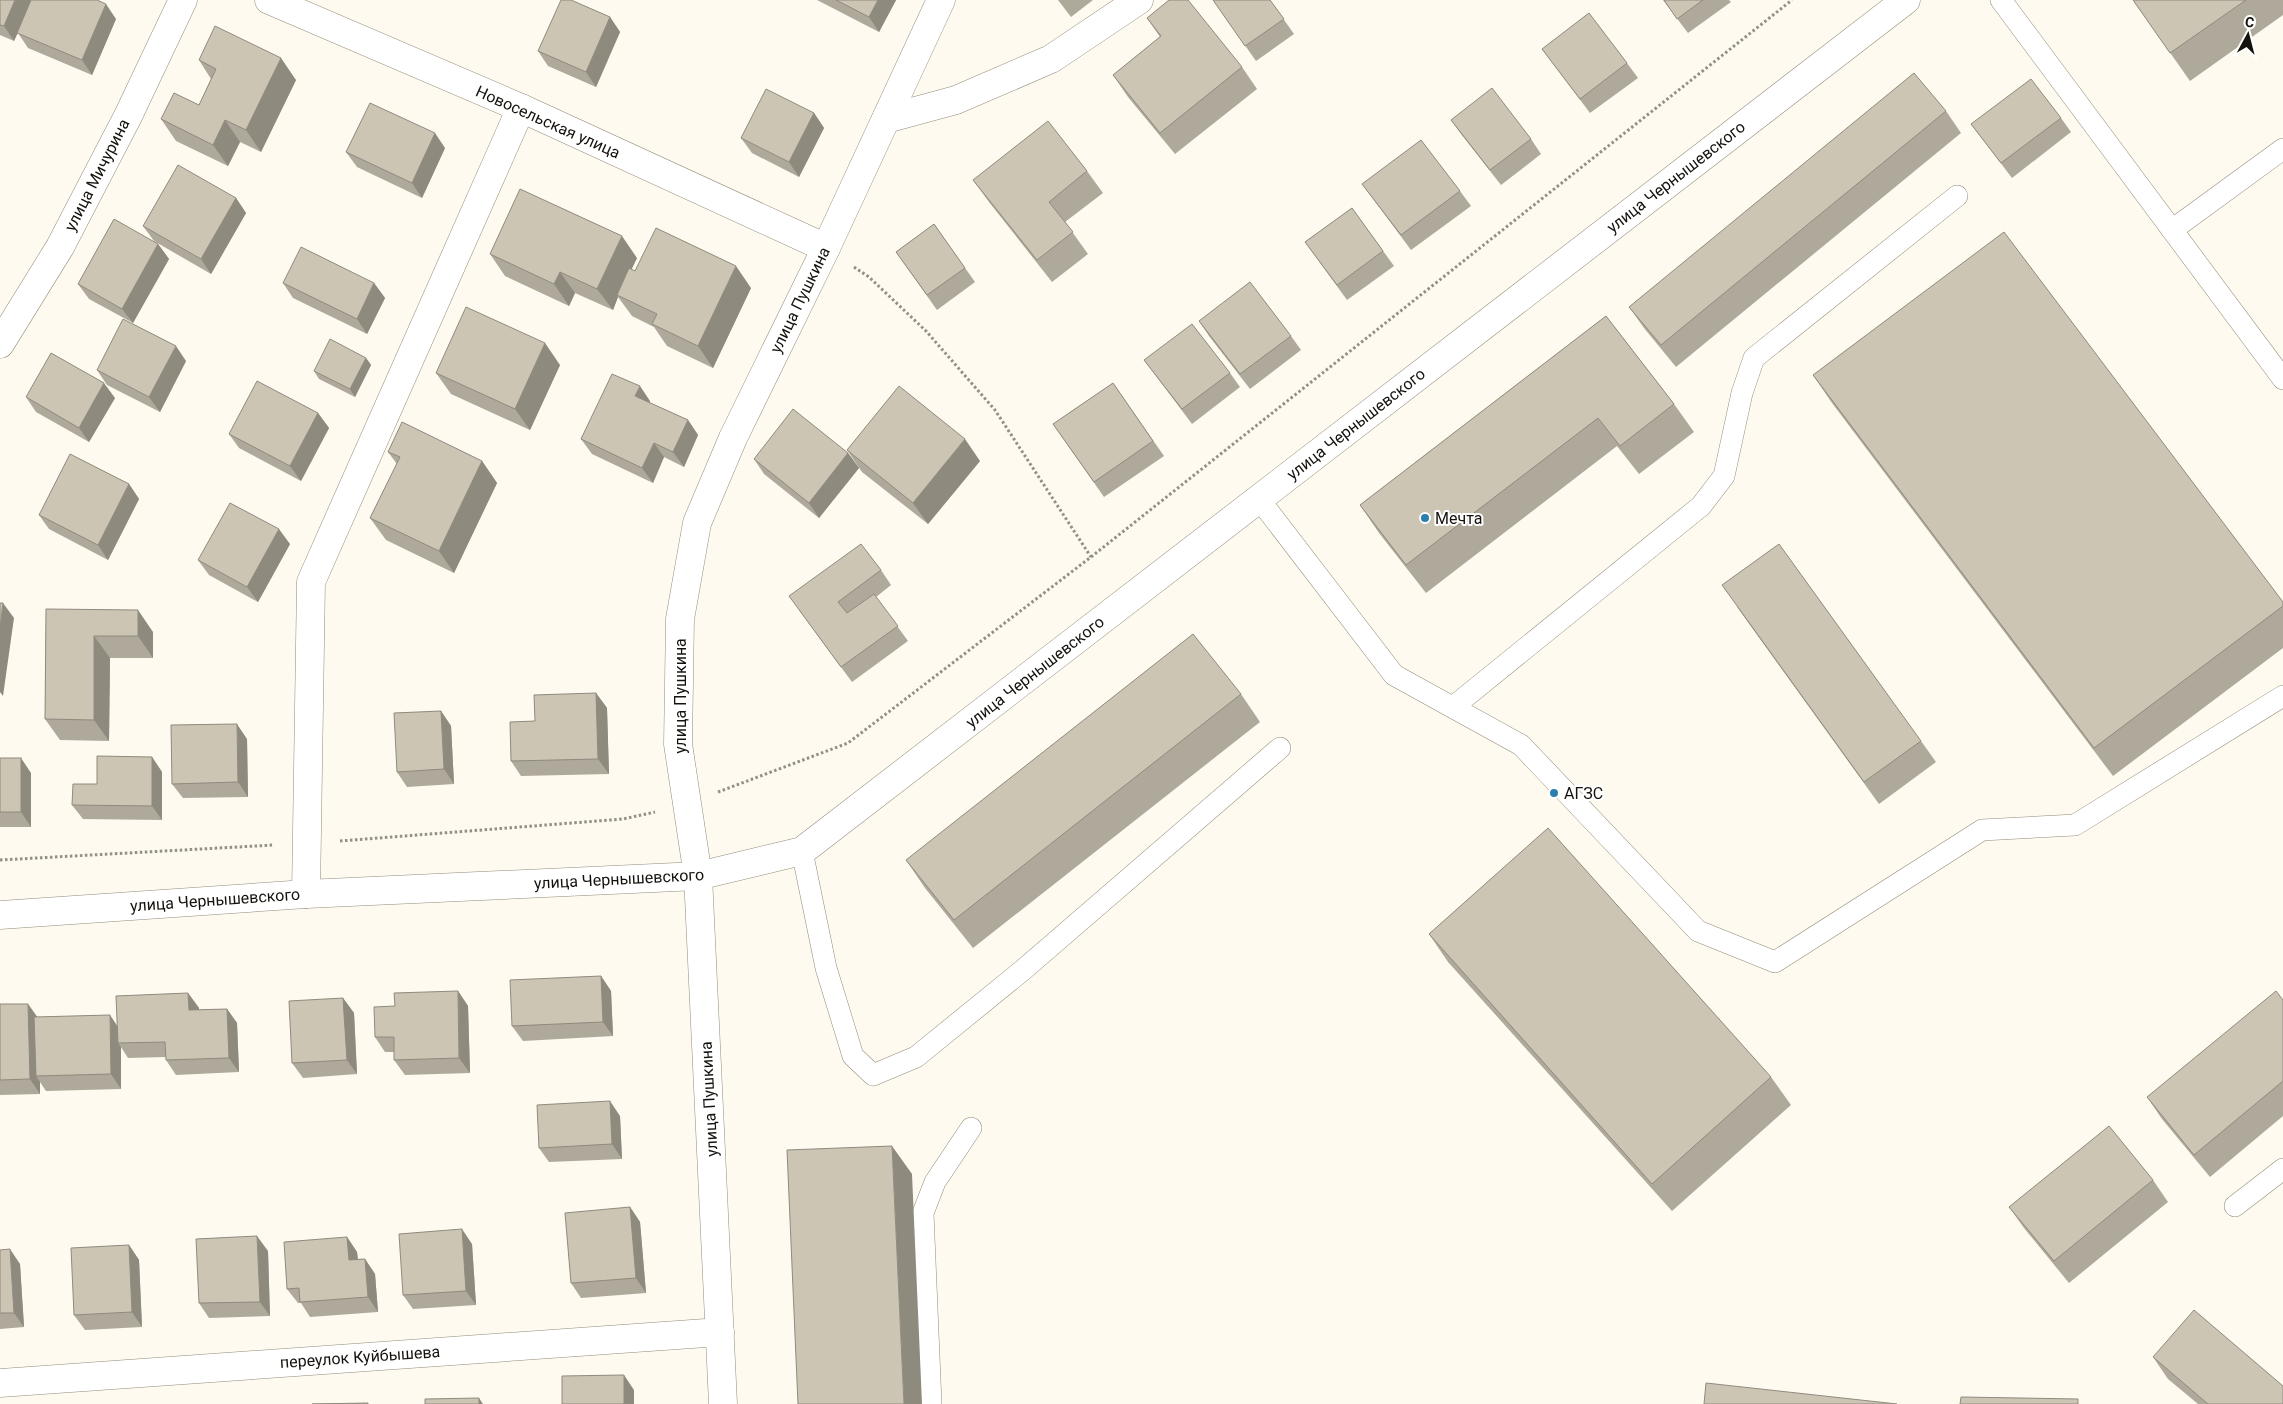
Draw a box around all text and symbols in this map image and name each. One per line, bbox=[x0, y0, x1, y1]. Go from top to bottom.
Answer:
north arrow bbox=[2223, 10, 2273, 60]
text: С bbox=[2244, 14, 2255, 31]
street label: Новосельская улица bbox=[473, 82, 623, 162]
street label: улица Мичурина bbox=[60, 116, 134, 234]
street label: улица Чернышевского bbox=[1603, 117, 1749, 237]
street label: улица Пушкина bbox=[766, 244, 834, 356]
street label: улица Чернышевского bbox=[1283, 364, 1429, 484]
place label: Мечта bbox=[1435, 509, 1482, 528]
marker: Мечта bbox=[1419, 512, 1431, 524]
street label: улица Чернышевского bbox=[962, 612, 1108, 732]
street label: улица Пушкина bbox=[671, 638, 690, 754]
place label: АГЗС bbox=[1564, 784, 1603, 803]
marker: АГЗС bbox=[1548, 787, 1560, 799]
street label: улица Чернышевского bbox=[534, 865, 704, 893]
street label: улица Чернышевского bbox=[129, 885, 301, 915]
street label: улица Пушкина bbox=[696, 1041, 722, 1157]
street label: переулок Куйбышева bbox=[279, 1342, 441, 1372]

